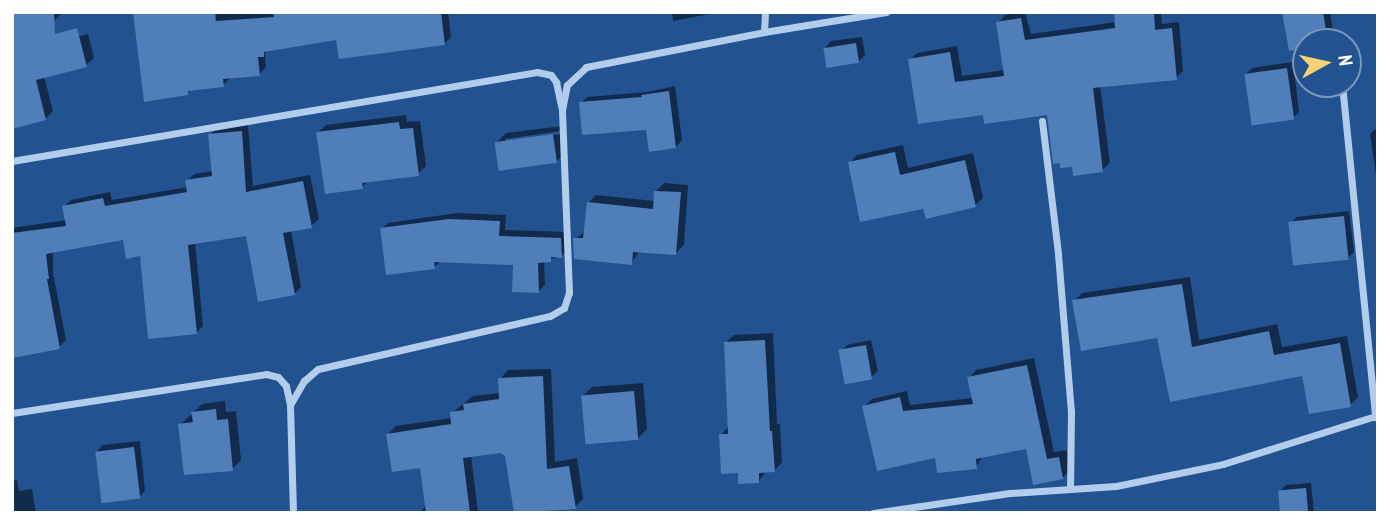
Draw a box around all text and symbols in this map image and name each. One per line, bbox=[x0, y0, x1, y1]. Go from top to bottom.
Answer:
north arrow bbox=[1292, 28, 1362, 98]
text: N bbox=[1333, 54, 1358, 67]

